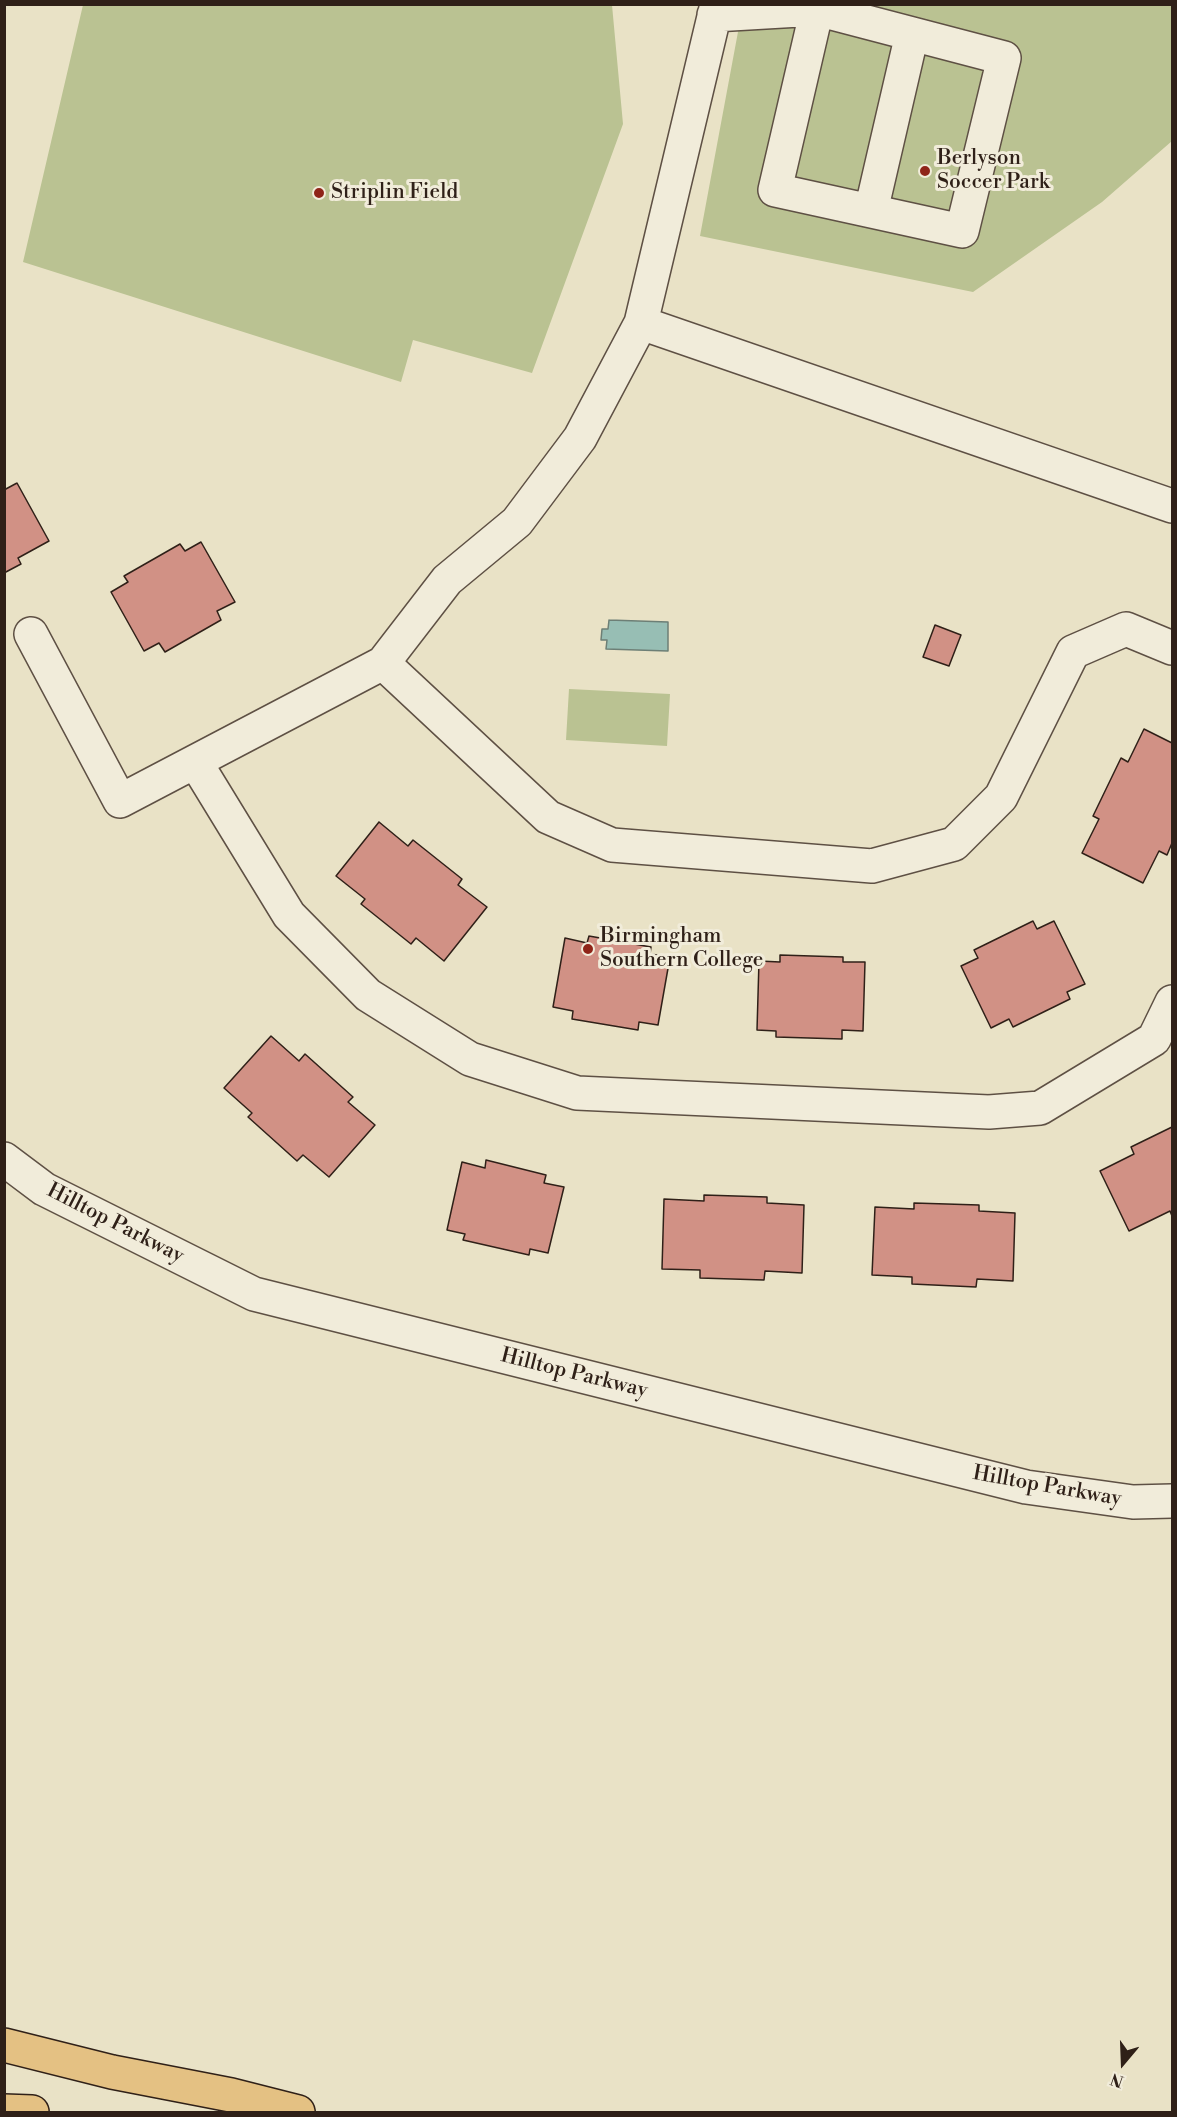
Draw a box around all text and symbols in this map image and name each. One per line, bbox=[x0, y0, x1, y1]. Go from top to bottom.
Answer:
place label: Berlyson Soccer Park bbox=[937, 146, 1050, 196]
marker: Berlyson Soccer Park bbox=[918, 164, 932, 178]
place label: Striplin Field bbox=[331, 180, 458, 206]
marker: Striplin Field bbox=[312, 186, 326, 200]
place label: Birmingham Southern College bbox=[600, 924, 763, 974]
marker: Birmingham Southern College bbox=[581, 942, 595, 956]
street label: Hilltop Parkway bbox=[42, 1179, 188, 1269]
street label: Hilltop Parkway bbox=[498, 1344, 650, 1404]
street label: Hilltop Parkway bbox=[971, 1462, 1123, 1512]
north arrow bbox=[1093, 2033, 1153, 2093]
text: N bbox=[1108, 2069, 1126, 2092]

